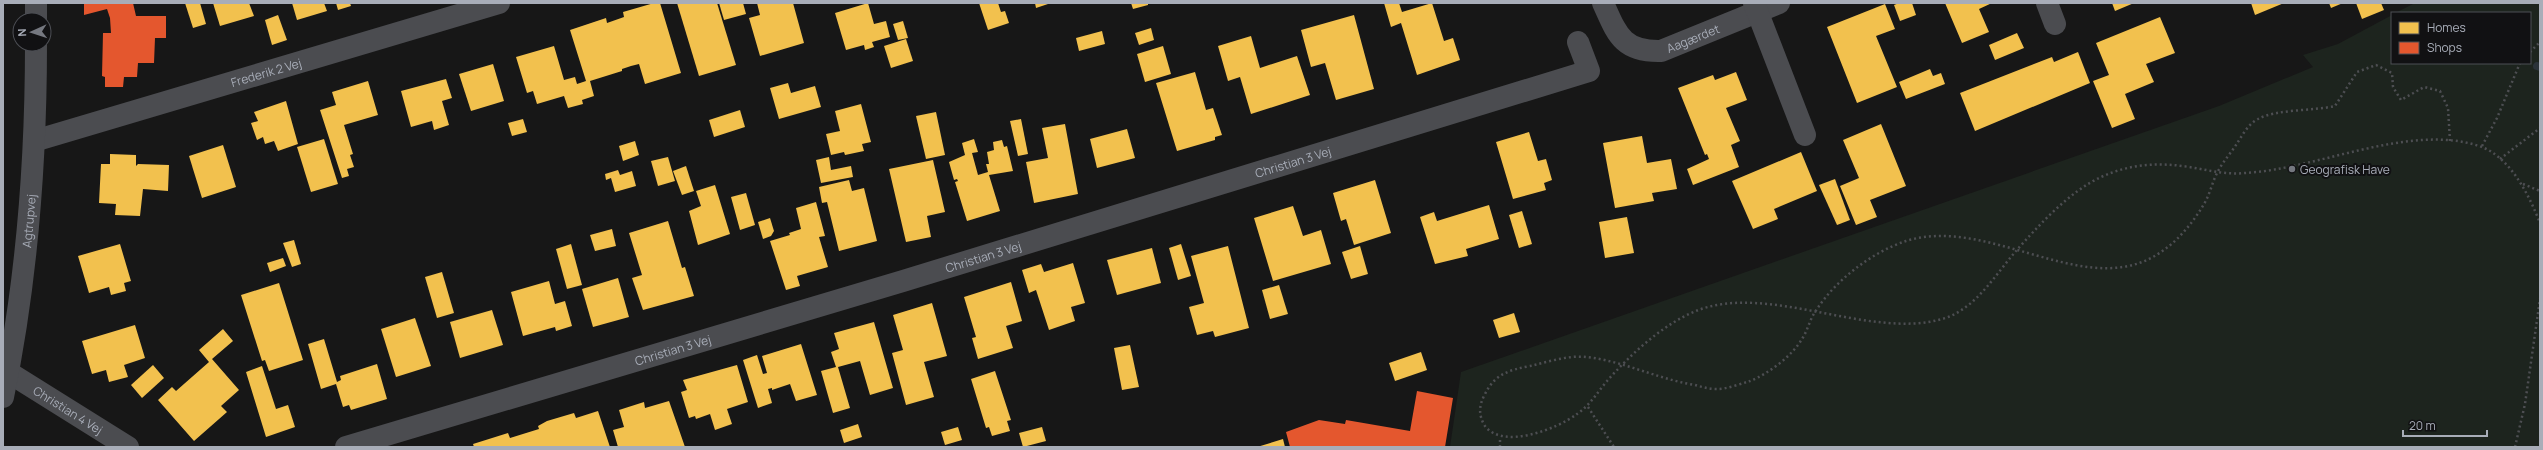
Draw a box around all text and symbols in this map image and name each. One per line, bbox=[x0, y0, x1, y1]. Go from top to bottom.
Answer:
north arrow bbox=[12, 12, 52, 52]
legend bbox=[2391, 12, 2531, 64]
text: Homes bbox=[2427, 19, 2466, 36]
street label: Aagærdet bbox=[1664, 20, 1722, 56]
text: N bbox=[14, 28, 29, 37]
text: Shops bbox=[2427, 39, 2462, 56]
street label: Frederik 2 Vej bbox=[229, 54, 303, 91]
street label: Christian 3 Vej bbox=[1253, 142, 1333, 181]
place label: Geografisk Have bbox=[2300, 161, 2390, 178]
marker: Geografisk Have bbox=[2287, 164, 2297, 174]
street label: Agtrupvej bbox=[18, 194, 39, 249]
street label: Christian 3 Vej bbox=[943, 237, 1023, 276]
street label: Christian 3 Vej bbox=[633, 330, 713, 369]
street label: Christian 4 Vej bbox=[30, 381, 106, 438]
scale bar bbox=[2403, 412, 2487, 438]
text: 20 m bbox=[2409, 417, 2436, 434]

